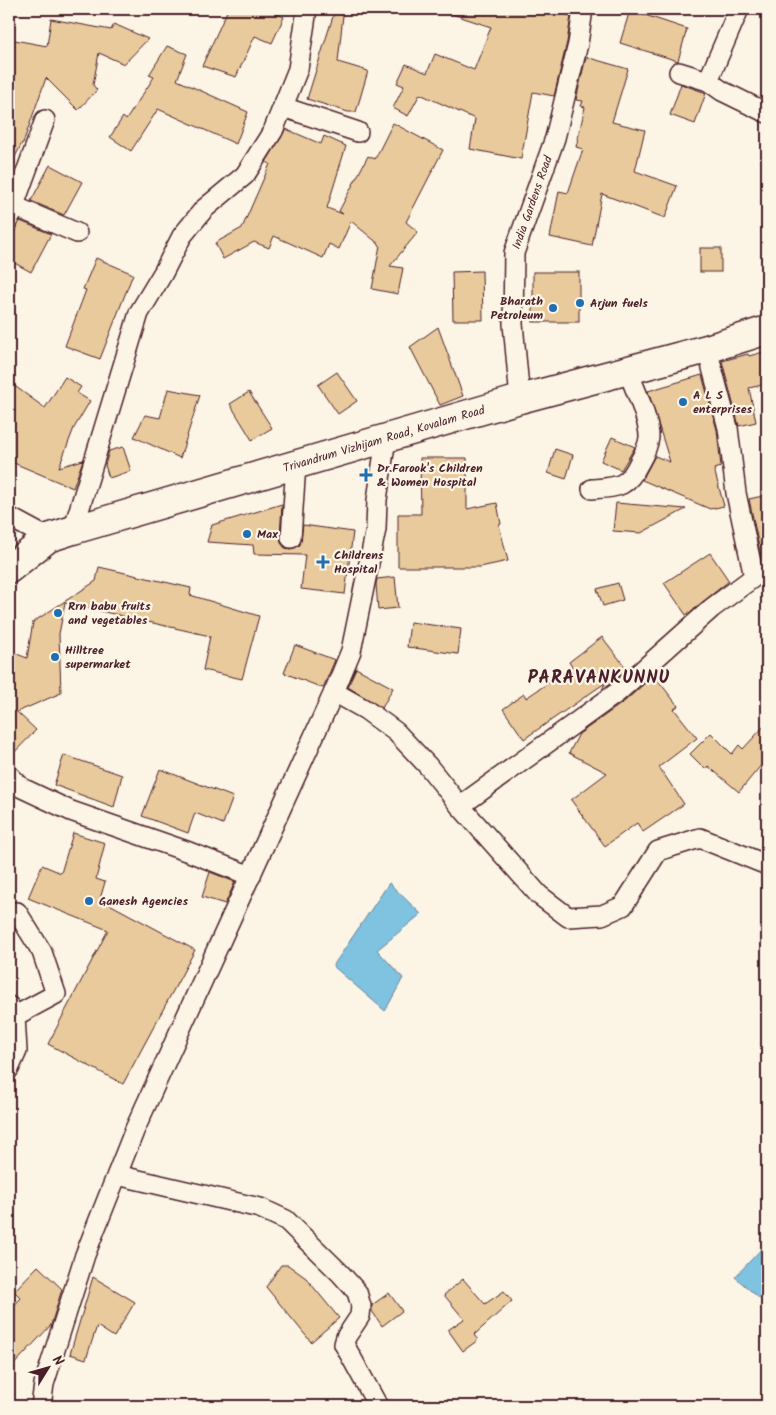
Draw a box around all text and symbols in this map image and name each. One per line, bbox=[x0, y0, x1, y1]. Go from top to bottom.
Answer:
street label: India Gardens Road bbox=[507, 152, 558, 252]
place label: Bharath Petroleum bbox=[491, 292, 543, 325]
place label: Arjun fuels bbox=[590, 294, 648, 313]
marker: Arjun fuels bbox=[574, 297, 586, 309]
marker: Bharath Petroleum bbox=[547, 302, 559, 314]
place label: A L S enterprises bbox=[693, 386, 752, 419]
marker: A L S enterprises bbox=[677, 396, 689, 408]
street label: Trivandrum Vizhijam Road, Kovalam Road bbox=[281, 401, 488, 478]
place label: Dr.Farook's Children & Women Hospital bbox=[377, 459, 483, 492]
marker: Dr.Farook's Children & Women Hospital bbox=[359, 468, 373, 482]
place label: Max bbox=[257, 525, 278, 544]
marker: Max bbox=[241, 528, 253, 540]
place label: Childrens Hospital bbox=[334, 546, 384, 579]
marker: Childrens Hospital bbox=[316, 555, 330, 569]
place label: Rrn babu fruits and vegetables bbox=[68, 597, 151, 630]
marker: Rrn babu fruits and vegetables bbox=[52, 607, 64, 619]
place label: Hilltree supermarket bbox=[65, 641, 131, 674]
marker: Hilltree supermarket bbox=[49, 651, 61, 663]
district label: PARAVANKUNNU bbox=[528, 664, 670, 693]
place label: Ganesh Agencies bbox=[99, 892, 188, 911]
marker: Ganesh Agencies bbox=[83, 895, 95, 907]
north arrow bbox=[22, 1342, 72, 1392]
text: N bbox=[46, 1351, 69, 1371]

